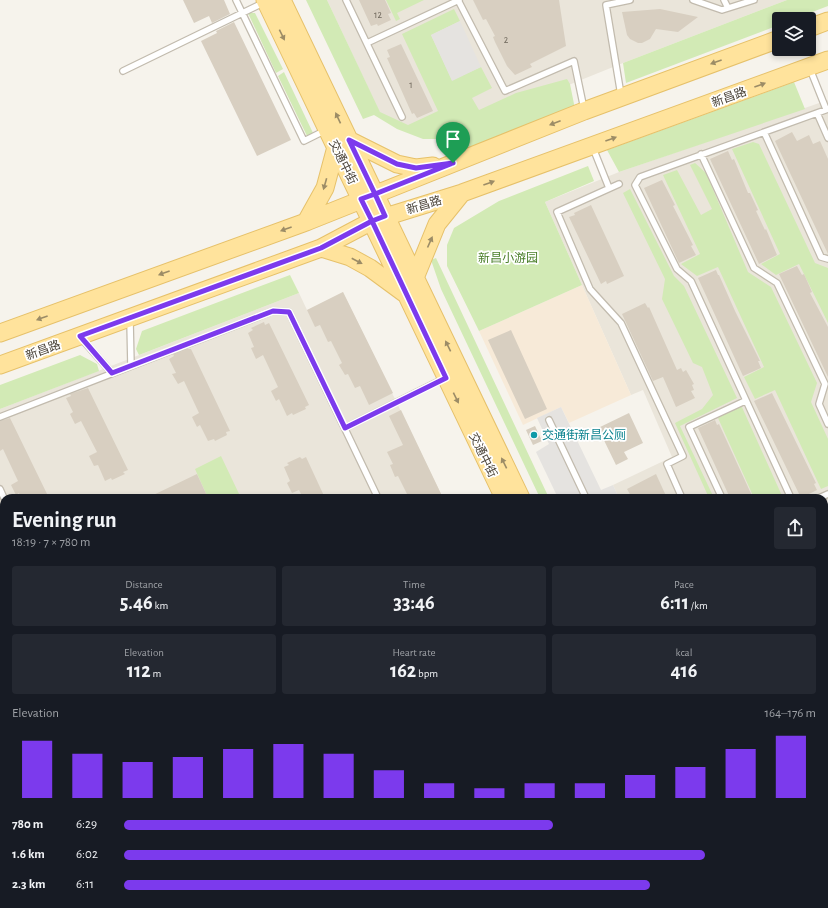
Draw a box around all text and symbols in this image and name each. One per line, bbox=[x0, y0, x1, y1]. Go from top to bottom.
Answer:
house number: 12 bbox=[374, 10, 382, 20]
map controls bbox=[772, 12, 816, 56]
button: layers bbox=[772, 12, 816, 56]
one-way arrow bbox=[279, 29, 285, 41]
house number: 2 bbox=[504, 35, 509, 45]
one-way arrow bbox=[710, 60, 722, 66]
house number: 1 bbox=[409, 80, 413, 90]
one-way arrow bbox=[754, 82, 766, 88]
street label: 新昌路 bbox=[710, 84, 748, 109]
one-way arrow bbox=[335, 112, 341, 124]
one-way arrow bbox=[549, 120, 561, 126]
pin bbox=[436, 122, 470, 163]
icon: arrive bbox=[442, 128, 464, 150]
one-way arrow bbox=[606, 136, 618, 142]
street label: 交通中街 bbox=[327, 137, 360, 186]
one-way arrow bbox=[322, 179, 328, 191]
one-way arrow bbox=[484, 180, 496, 186]
street label: 新昌路 bbox=[405, 193, 443, 216]
one-way arrow bbox=[279, 226, 291, 232]
one-way arrow bbox=[427, 235, 433, 247]
park label: 新昌小游园 bbox=[478, 251, 538, 264]
one-way arrow bbox=[352, 258, 363, 264]
one-way arrow bbox=[157, 271, 169, 277]
one-way arrow bbox=[35, 315, 47, 321]
street label: 新昌路 bbox=[24, 337, 62, 362]
one-way arrow bbox=[445, 340, 451, 351]
one-way arrow bbox=[453, 393, 459, 404]
place label: 交通街新昌公厕 bbox=[542, 428, 626, 441]
street label: 交通中街 bbox=[467, 430, 500, 479]
marker: 交通街新昌公厕 bbox=[529, 430, 539, 440]
one-way arrow bbox=[501, 457, 507, 469]
button: share bbox=[774, 507, 816, 549]
text: Evening run bbox=[12, 509, 117, 531]
text: 18:19 · 7 × 780 m bbox=[12, 536, 90, 549]
text: Distance bbox=[125, 579, 163, 590]
text: Time bbox=[403, 579, 425, 590]
text: Pace bbox=[674, 579, 694, 590]
text: 5.46 bbox=[120, 593, 153, 613]
text: 33:46 bbox=[393, 593, 435, 613]
text: 6:11 bbox=[660, 593, 689, 613]
text: km bbox=[153, 600, 168, 611]
text: /km bbox=[689, 600, 708, 611]
text: Elevation bbox=[124, 647, 164, 658]
text: Heart rate bbox=[392, 647, 436, 658]
text: kcal bbox=[676, 647, 692, 658]
text: 112 bbox=[127, 661, 151, 681]
text: 162 bbox=[390, 661, 416, 681]
text: 416 bbox=[671, 661, 697, 681]
text: m bbox=[151, 668, 161, 679]
text: bpm bbox=[416, 668, 438, 679]
text: Elevation bbox=[12, 707, 59, 720]
text: 164–176 m bbox=[764, 707, 816, 720]
text: 780 m bbox=[12, 818, 43, 831]
text: 6:29 bbox=[76, 818, 97, 831]
text: 1.6 km bbox=[12, 848, 45, 861]
text: 6:02 bbox=[76, 848, 98, 861]
text: 2.3 km bbox=[12, 878, 46, 891]
text: 6:11 bbox=[76, 878, 94, 891]

